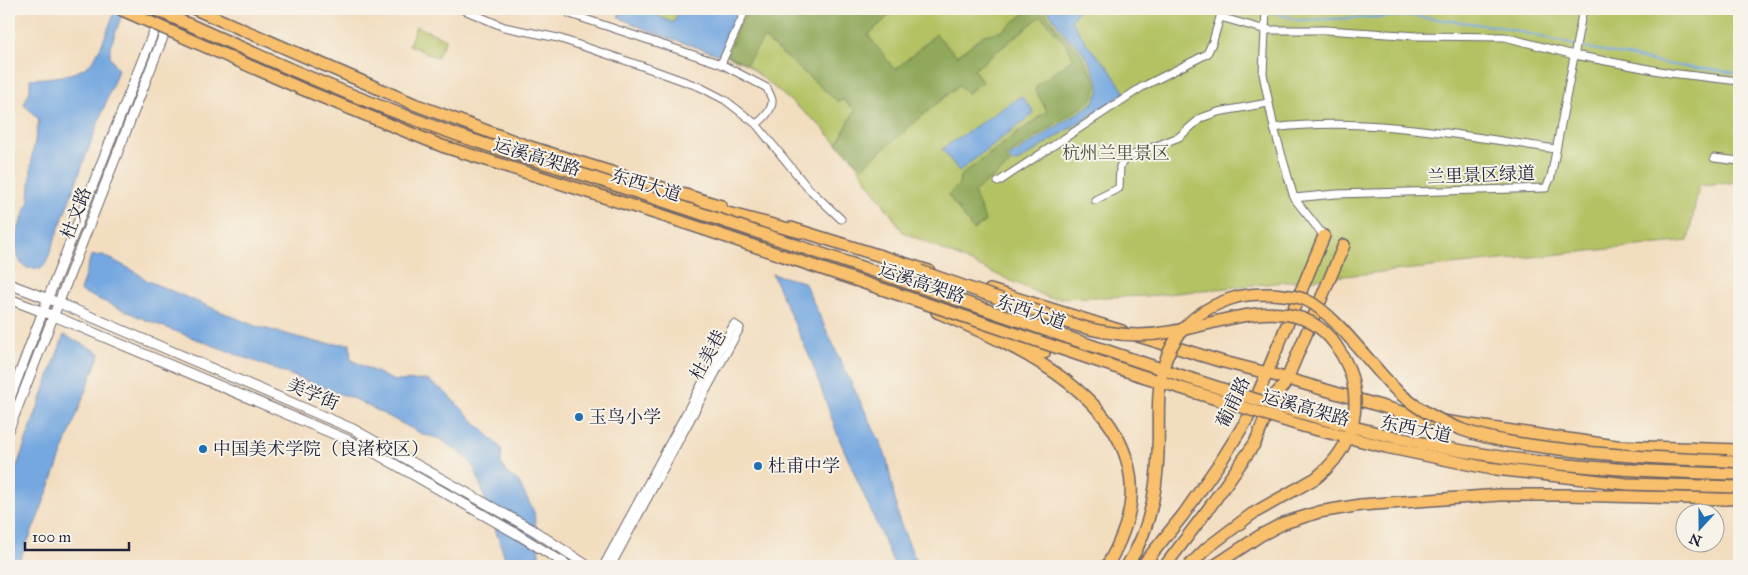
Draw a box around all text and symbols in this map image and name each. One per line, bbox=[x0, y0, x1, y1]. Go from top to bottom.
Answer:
street label: 运溪高架路 bbox=[491, 133, 583, 181]
park label: 杭州兰里景区 bbox=[1062, 142, 1170, 164]
street label: 兰里景区绿道 bbox=[1427, 162, 1535, 188]
street label: 东西大道 bbox=[608, 164, 684, 206]
street label: 杜文路 bbox=[56, 184, 96, 242]
street label: 运溪高架路 bbox=[876, 258, 968, 308]
street label: 东西大道 bbox=[993, 290, 1069, 334]
street label: 杜美巷 bbox=[685, 326, 731, 384]
street label: 美学街 bbox=[284, 373, 342, 415]
street label: 葡甫路 bbox=[1211, 373, 1255, 431]
street label: 运溪高架路 bbox=[1260, 385, 1352, 431]
place label: 玉鸟小学 bbox=[589, 406, 661, 428]
marker: 玉鸟小学 bbox=[573, 411, 585, 423]
street label: 东西大道 bbox=[1378, 411, 1454, 447]
place label: 中国美术学院（良渚校区） bbox=[213, 438, 429, 460]
marker: 中国美术学院（良渚校区） bbox=[197, 443, 209, 455]
place label: 杜甫中学 bbox=[768, 455, 840, 477]
marker: 杜甫中学 bbox=[752, 460, 764, 472]
north arrow bbox=[1676, 502, 1726, 552]
scale bar bbox=[25, 520, 129, 552]
text: 100 m bbox=[32, 528, 72, 546]
text: N bbox=[1687, 530, 1704, 550]

